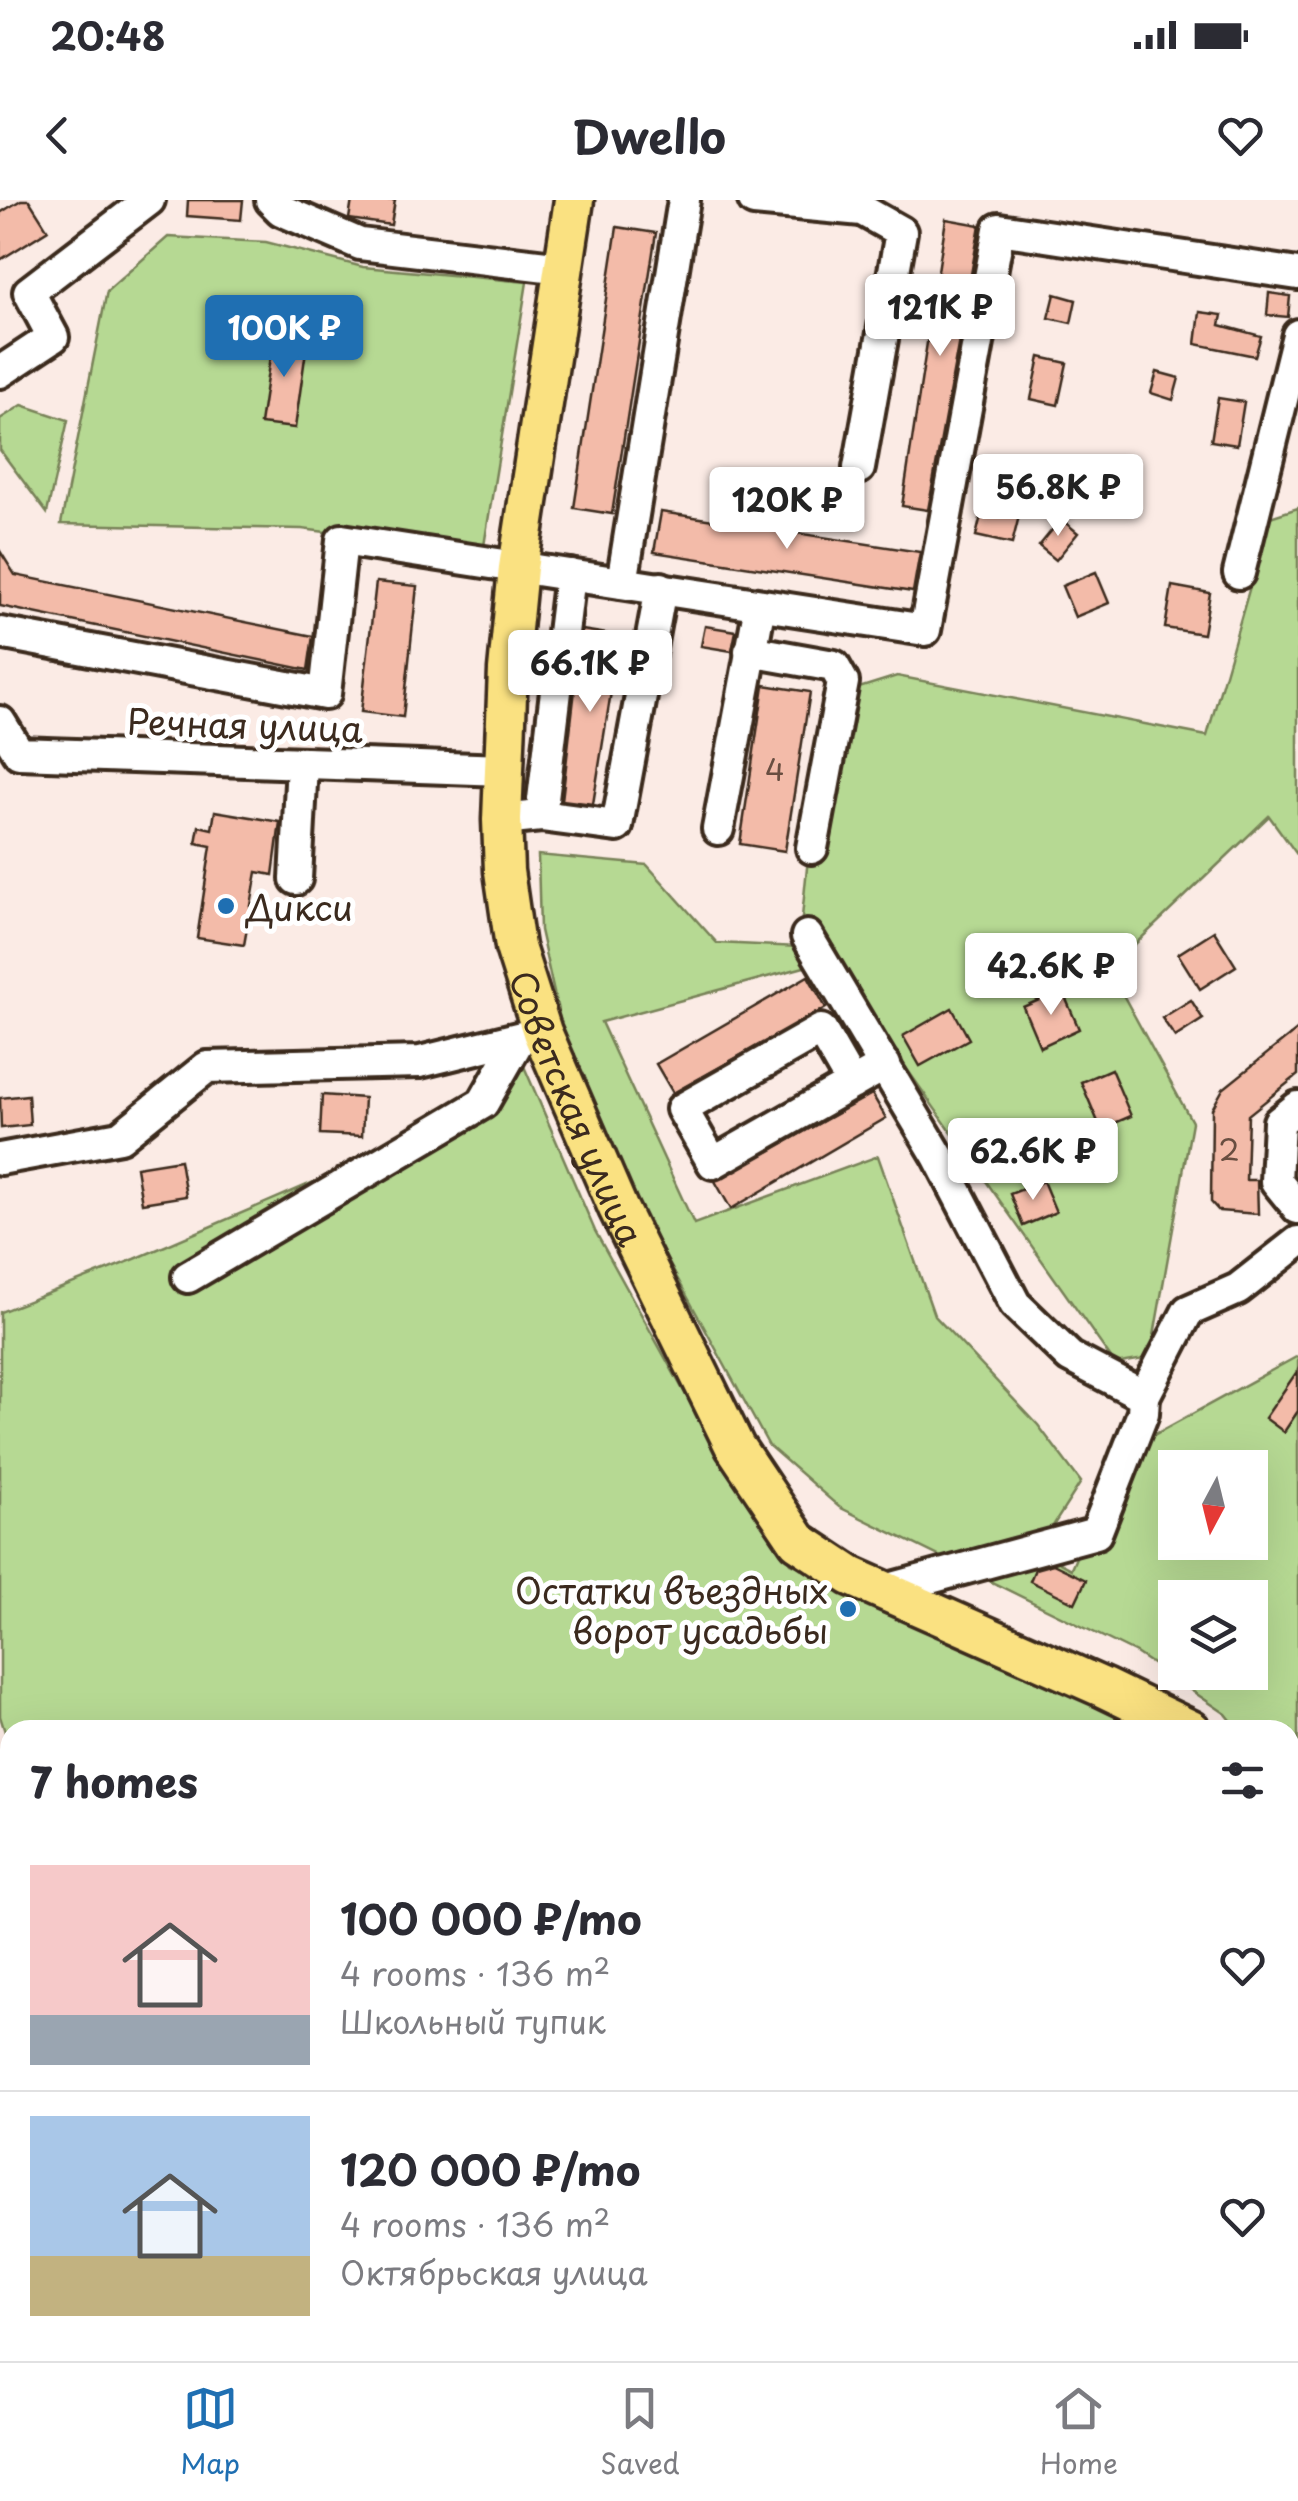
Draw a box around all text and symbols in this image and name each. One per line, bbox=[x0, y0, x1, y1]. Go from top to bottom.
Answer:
text: 20:48 bbox=[50, 7, 165, 64]
text: Dwello bbox=[572, 101, 726, 169]
icon: back bbox=[30, 108, 85, 163]
icon: heart bbox=[1213, 108, 1268, 163]
pin: 121K ₽ bbox=[859, 274, 1021, 359]
text: 121K ₽ bbox=[887, 282, 993, 330]
pin: 100K ₽ bbox=[203, 295, 365, 380]
text: 100K ₽ bbox=[227, 303, 341, 351]
pin: 56.8K ₽ bbox=[966, 454, 1150, 539]
text: 56.8K ₽ bbox=[995, 462, 1121, 510]
pin: 120K ₽ bbox=[706, 467, 868, 552]
text: 120K ₽ bbox=[731, 475, 843, 523]
pin: 66.1K ₽ bbox=[498, 630, 682, 715]
text: 66.1K ₽ bbox=[530, 638, 650, 686]
street label: Речная улица bbox=[126, 693, 364, 755]
house number: 4 bbox=[765, 746, 785, 791]
place label: Дикси bbox=[245, 880, 353, 933]
marker: Дикси bbox=[215, 895, 237, 917]
pin: 42.6K ₽ bbox=[959, 933, 1143, 1018]
text: 42.6K ₽ bbox=[987, 941, 1115, 989]
street label: Советская улица bbox=[497, 963, 659, 1254]
pin: 62.6K ₽ bbox=[941, 1118, 1125, 1203]
text: 62.6K ₽ bbox=[970, 1126, 1096, 1174]
house number: 2 bbox=[1218, 1126, 1240, 1171]
north arrow bbox=[1158, 1450, 1268, 1560]
map controls bbox=[1158, 1450, 1268, 1690]
place label: Остатки въездных ворот усадьбы bbox=[515, 1563, 828, 1656]
button: layers bbox=[1158, 1580, 1268, 1690]
marker: Остатки въездных ворот усадьбы bbox=[837, 1598, 859, 1620]
text: 7 homes bbox=[30, 1749, 198, 1812]
icon: filters bbox=[1215, 1753, 1270, 1808]
text: 100 000 ₽/mo bbox=[340, 1886, 642, 1949]
icon: home bbox=[110, 1905, 230, 2025]
icon: heart bbox=[1215, 1938, 1270, 1993]
text: 4 rooms · 136 m² bbox=[340, 1949, 610, 1997]
text: Школьный тупик bbox=[340, 1997, 606, 2045]
text: 120 000 ₽/mo bbox=[340, 2137, 640, 2200]
icon: home bbox=[110, 2156, 230, 2276]
icon: heart bbox=[1215, 2189, 1270, 2244]
text: 4 rooms · 136 m² bbox=[340, 2200, 610, 2248]
text: Октябрьская улица bbox=[340, 2248, 648, 2296]
tab: Map bbox=[180, 2381, 240, 2484]
tab: Saved bbox=[600, 2381, 680, 2484]
tab: Home bbox=[1040, 2381, 1118, 2484]

